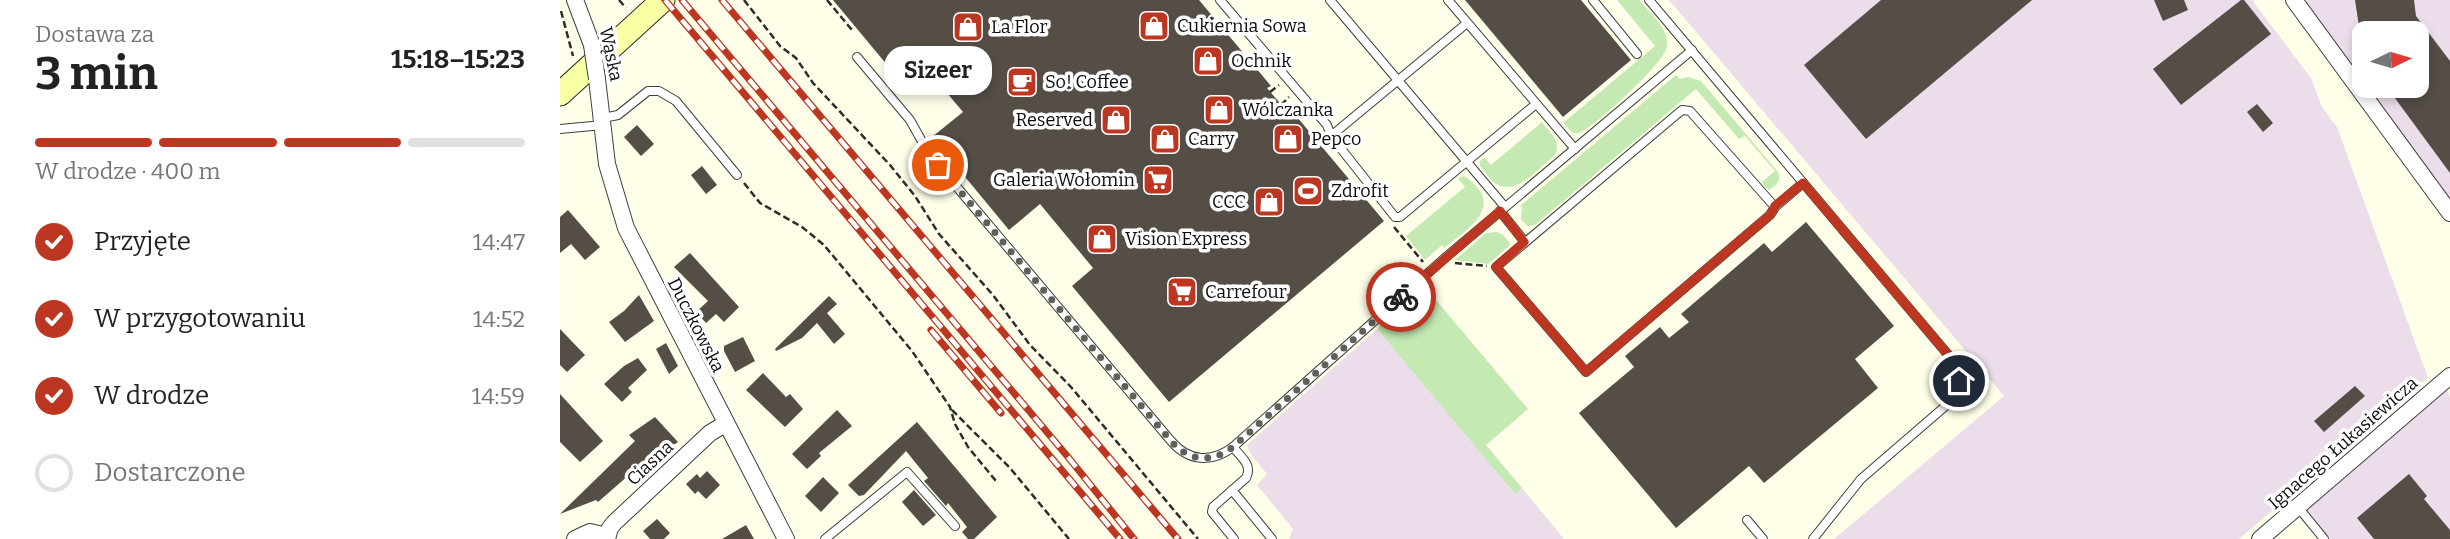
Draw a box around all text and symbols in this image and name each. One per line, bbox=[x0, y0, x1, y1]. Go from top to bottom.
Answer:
shop icon: Cukiernia Sowa bbox=[1137, 9, 1171, 43]
shop icon: La Flor bbox=[951, 10, 985, 44]
place label: Cukiernia Sowa bbox=[1177, 15, 1307, 37]
place label: La Flor bbox=[991, 16, 1048, 38]
text: Dostawa za bbox=[35, 20, 154, 48]
north arrow bbox=[2352, 21, 2429, 98]
map controls bbox=[2352, 21, 2429, 98]
street label: Wąska bbox=[595, 25, 627, 83]
text: 15:18–15:23 bbox=[391, 44, 525, 75]
shop icon: Ochnik bbox=[1191, 44, 1225, 78]
text: 3 min bbox=[35, 46, 158, 101]
callout: Sizeer bbox=[884, 46, 992, 95]
place label: Ochnik bbox=[1231, 50, 1292, 72]
text: Sizeer bbox=[904, 56, 972, 84]
cafe icon: So! Coffee bbox=[1005, 65, 1039, 99]
place label: So! Coffee bbox=[1045, 71, 1129, 93]
shop icon: Wólczanka bbox=[1202, 93, 1236, 127]
place label: Wólczanka bbox=[1242, 99, 1333, 121]
shop icon: Reserved bbox=[1099, 103, 1133, 137]
place label: Reserved bbox=[1016, 109, 1093, 131]
shop icon: Carry bbox=[1148, 122, 1182, 156]
shop icon: Pepco bbox=[1271, 122, 1305, 156]
place label: Carry bbox=[1188, 128, 1235, 150]
place label: Pepco bbox=[1311, 128, 1361, 150]
pin bbox=[908, 135, 968, 195]
icon: bag bbox=[919, 146, 957, 184]
text: W drodze · 400 m bbox=[35, 157, 220, 185]
supermarket icon: Galeria Wołomin bbox=[1141, 163, 1175, 197]
place label: Galeria Wołomin bbox=[993, 169, 1136, 191]
sports icon: Zdrofit bbox=[1291, 174, 1325, 208]
place label: Zdrofit bbox=[1331, 180, 1389, 202]
shop icon: CCC bbox=[1252, 185, 1286, 219]
place label: CCC bbox=[1212, 191, 1246, 213]
shop icon: Vision Express bbox=[1085, 222, 1119, 256]
icon: check bbox=[35, 223, 73, 261]
text: Przyjęte bbox=[94, 226, 191, 257]
text: 14:47 bbox=[473, 228, 525, 256]
place label: Vision Express bbox=[1125, 228, 1247, 250]
courier bbox=[1366, 262, 1436, 332]
street label: Duczkowska bbox=[663, 274, 729, 376]
supermarket icon: Carrefour bbox=[1165, 275, 1199, 309]
icon: bike bbox=[1382, 278, 1420, 316]
place label: Carrefour bbox=[1205, 281, 1287, 303]
icon: check bbox=[35, 300, 73, 338]
text: W przygotowaniu bbox=[94, 303, 306, 334]
text: 14:52 bbox=[473, 305, 525, 333]
pin bbox=[1929, 351, 1989, 411]
icon: home bbox=[1940, 362, 1978, 400]
street label: Ignacego Łukasiewicza bbox=[2264, 372, 2422, 514]
icon: check bbox=[35, 377, 73, 415]
text: W drodze bbox=[94, 380, 209, 411]
text: 14:59 bbox=[472, 382, 525, 410]
street label: Ciasna bbox=[622, 436, 678, 490]
text: Dostarczone bbox=[94, 457, 246, 488]

